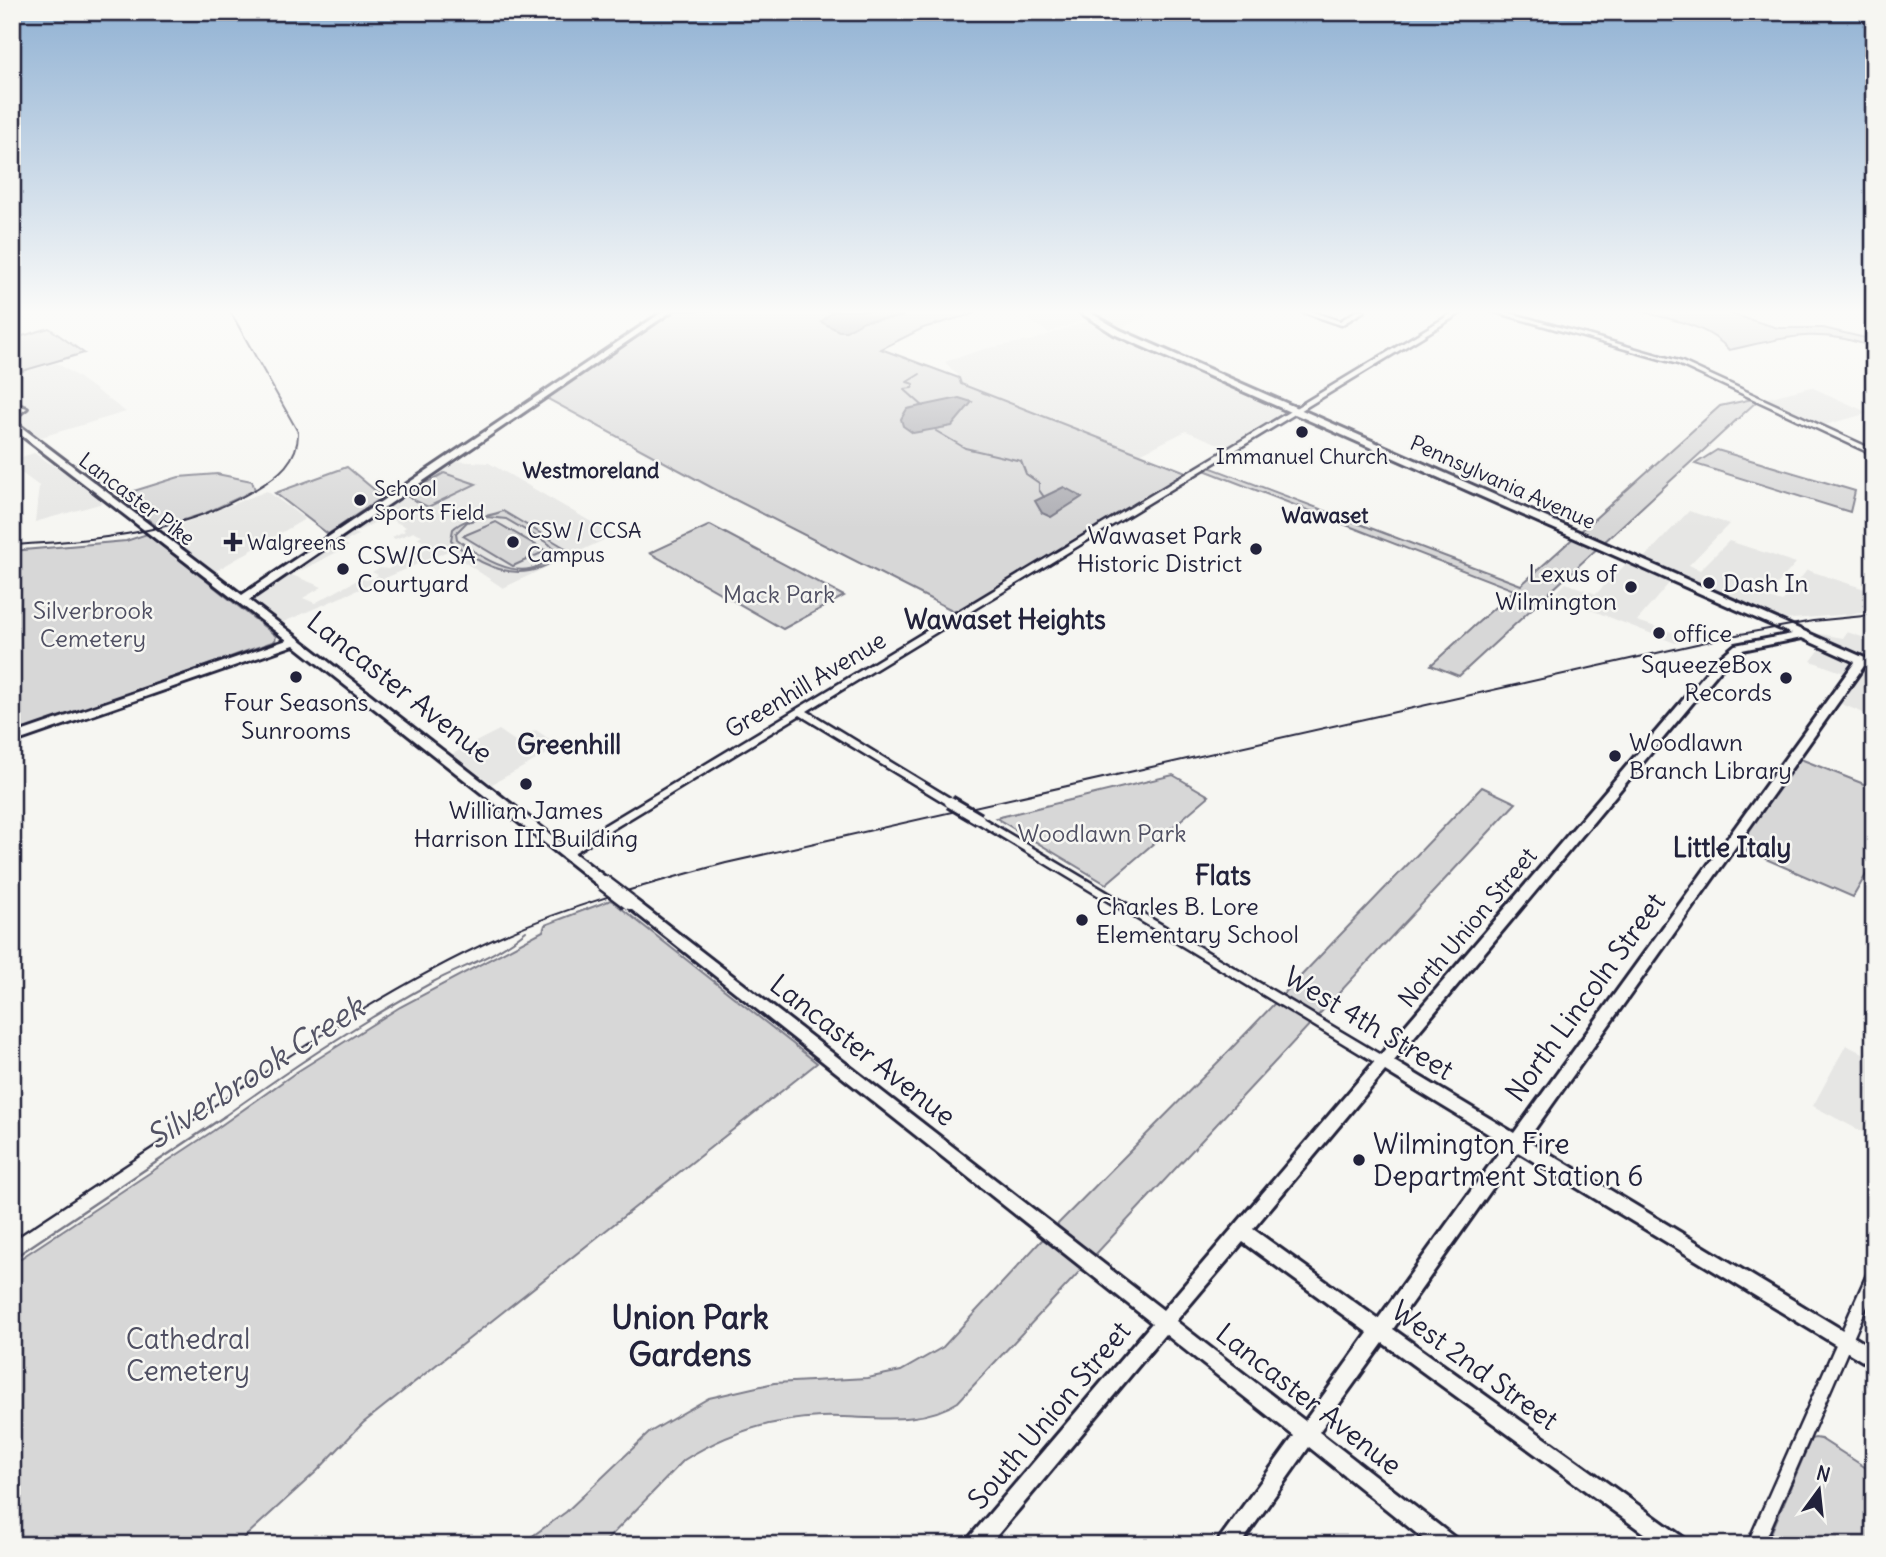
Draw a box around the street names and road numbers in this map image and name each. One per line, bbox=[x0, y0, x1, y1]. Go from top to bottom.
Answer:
street label: Pennsylvania Avenue bbox=[1406, 429, 1600, 535]
street label: Lancaster Pike bbox=[74, 447, 200, 551]
street label: Lancaster Avenue bbox=[300, 603, 500, 771]
street label: Greenhill Avenue bbox=[719, 624, 891, 744]
street label: North Union Street bbox=[1391, 841, 1543, 1013]
street label: North Lincoln Street bbox=[1497, 885, 1673, 1109]
street label: West 4th Street bbox=[1278, 958, 1460, 1088]
street label: Lancaster Avenue bbox=[763, 966, 963, 1134]
street label: West 2nd Street bbox=[1384, 1292, 1566, 1438]
street label: South Union Street bbox=[960, 1314, 1138, 1516]
street label: Lancaster Avenue bbox=[1209, 1315, 1409, 1483]

